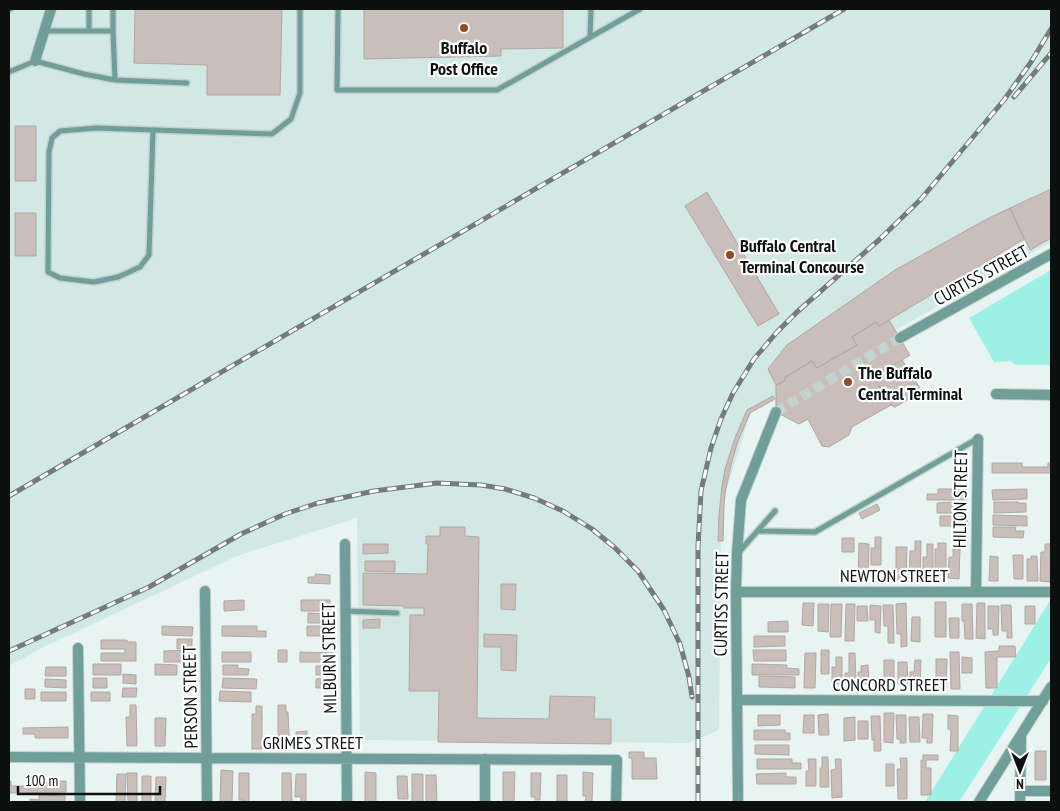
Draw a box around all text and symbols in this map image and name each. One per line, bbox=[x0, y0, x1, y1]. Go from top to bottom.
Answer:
marker: Buffalo Post Office bbox=[458, 22, 470, 34]
place label: Buffalo Post Office bbox=[430, 36, 498, 80]
place label: Buffalo Central Terminal Concourse bbox=[740, 234, 864, 278]
street label: CURTISS STREET bbox=[930, 240, 1032, 310]
marker: Buffalo Central Terminal Concourse bbox=[724, 249, 736, 261]
place label: The Buffalo Central Terminal bbox=[858, 361, 963, 405]
marker: The Buffalo Central Terminal bbox=[842, 376, 854, 388]
street label: HILTON STREET bbox=[948, 450, 972, 548]
street label: CURTISS STREET bbox=[709, 551, 733, 657]
street label: NEWTON STREET bbox=[840, 564, 948, 587]
street label: MILBURN STREET bbox=[317, 602, 341, 714]
street label: PERSON STREET bbox=[178, 645, 202, 749]
street label: CONCORD STREET bbox=[833, 673, 947, 696]
street label: GRIMES STREET bbox=[263, 731, 363, 754]
north arrow bbox=[995, 746, 1045, 796]
scale bar bbox=[18, 764, 160, 796]
text: 100 m bbox=[25, 771, 58, 790]
text: N bbox=[1016, 775, 1024, 793]

